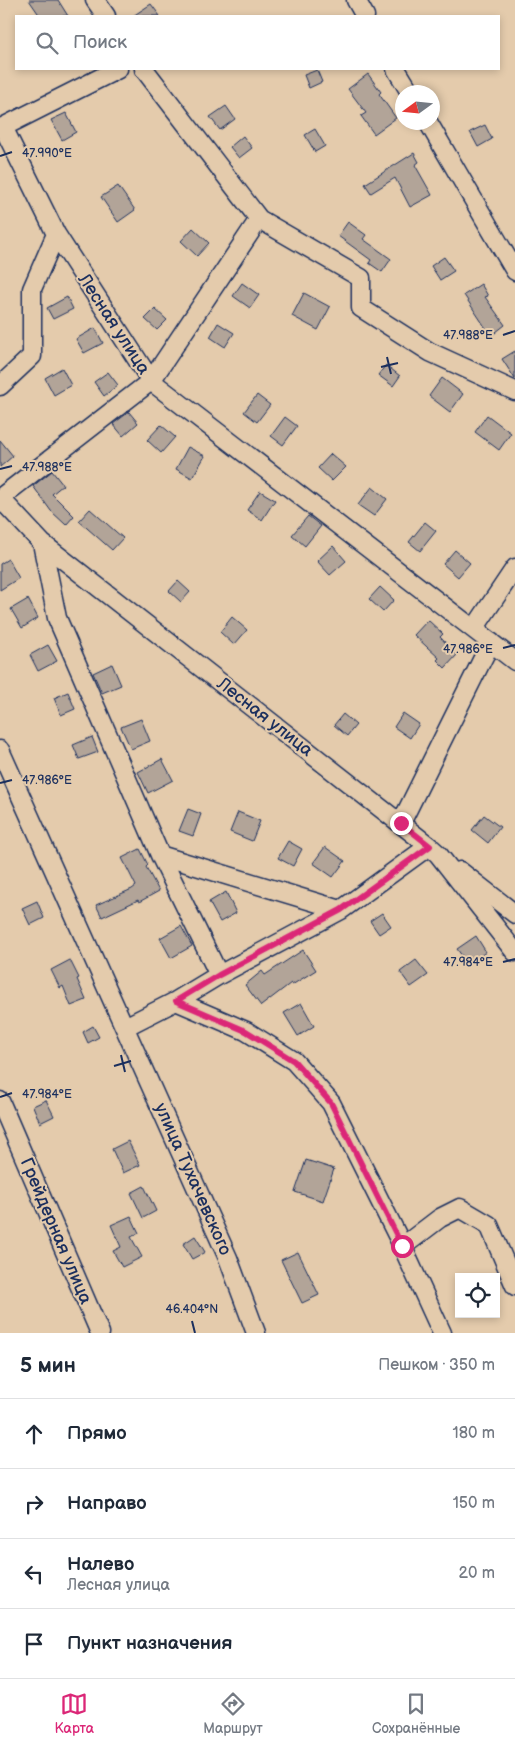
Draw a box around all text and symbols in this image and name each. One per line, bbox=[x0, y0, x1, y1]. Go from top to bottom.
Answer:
search box bbox=[15, 15, 500, 70]
icon: search bbox=[33, 29, 61, 57]
text: Поиск bbox=[73, 31, 127, 54]
north arrow bbox=[395, 85, 440, 130]
text: 47.990°E bbox=[22, 146, 72, 161]
street label: Лесная улица bbox=[73, 269, 155, 379]
text: 47.988°E bbox=[443, 328, 493, 343]
text: 47.988°E bbox=[22, 460, 72, 475]
text: 47.986°E bbox=[443, 642, 493, 657]
street label: Лесная улица bbox=[212, 672, 317, 761]
text: 47.986°E bbox=[22, 773, 72, 788]
route end bbox=[390, 812, 413, 835]
text: 47.984°E bbox=[443, 955, 493, 970]
text: 47.984°E bbox=[22, 1087, 72, 1102]
street label: улица Тухачевского bbox=[150, 1100, 236, 1258]
street label: Грейдерная улица bbox=[16, 1155, 96, 1308]
route start bbox=[391, 1235, 414, 1258]
map controls bbox=[455, 1273, 500, 1318]
button: locate bbox=[455, 1273, 500, 1318]
text: 46.404°N bbox=[166, 1302, 218, 1317]
text: 5 мин bbox=[20, 1353, 76, 1378]
text: Пешком · 350 m bbox=[378, 1356, 495, 1375]
icon: ahead bbox=[20, 1420, 48, 1448]
text: Прямо bbox=[67, 1422, 127, 1445]
text: 180 m bbox=[453, 1424, 495, 1443]
icon: right bbox=[20, 1490, 48, 1518]
text: Направо bbox=[67, 1492, 147, 1515]
text: 150 m bbox=[453, 1494, 495, 1513]
text: Налево bbox=[67, 1553, 134, 1576]
icon: left bbox=[20, 1560, 48, 1588]
text: 20 m bbox=[459, 1564, 495, 1583]
text: Лесная улица bbox=[67, 1576, 170, 1595]
icon: arrive bbox=[20, 1630, 48, 1658]
text: Пункт назначения bbox=[67, 1632, 232, 1655]
tab: Карта bbox=[55, 1690, 94, 1737]
tab: Маршрут bbox=[203, 1690, 263, 1737]
tab: Сохранённые bbox=[372, 1690, 460, 1737]

